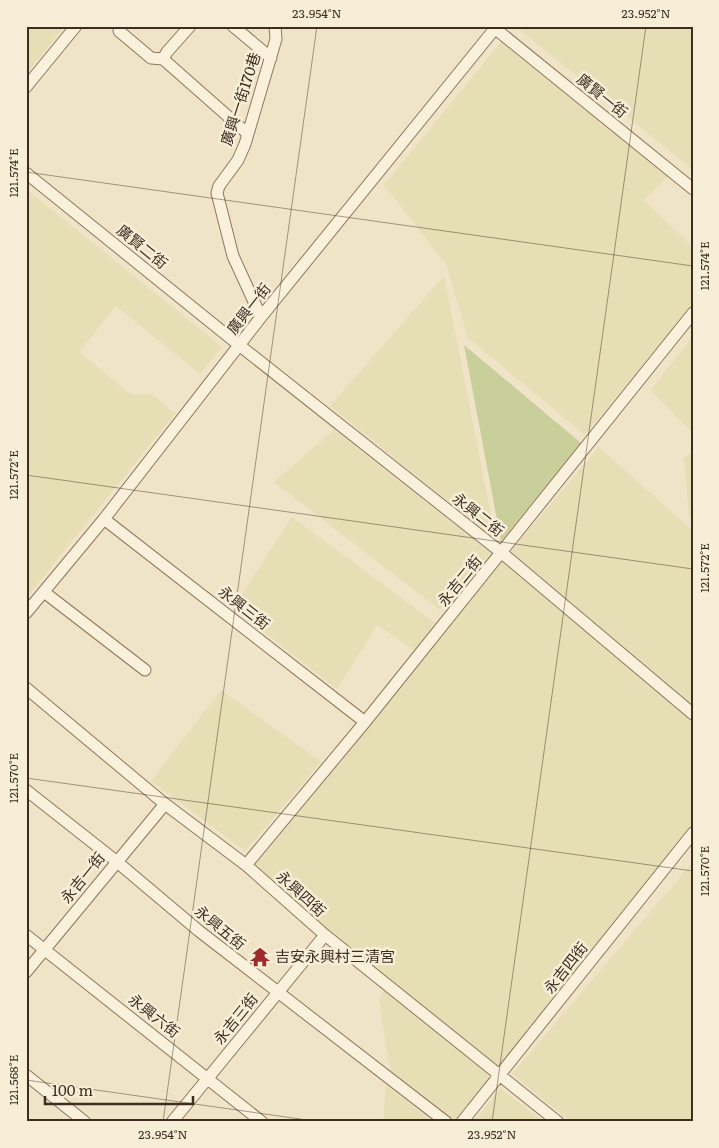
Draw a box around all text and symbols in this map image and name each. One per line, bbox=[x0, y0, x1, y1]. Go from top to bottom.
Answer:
text: 23.954°N bbox=[292, 4, 342, 22]
text: 23.952°N bbox=[622, 4, 670, 22]
street label: 廣興一街170巷 bbox=[214, 49, 265, 148]
street label: 廣賢一街 bbox=[572, 67, 634, 123]
text: 121.574°E bbox=[4, 148, 22, 198]
street label: 廣賢二街 bbox=[112, 218, 174, 274]
text: 121.574°E bbox=[695, 241, 713, 291]
street label: 廣興一街 bbox=[220, 277, 275, 339]
text: 121.572°E bbox=[4, 450, 22, 500]
street label: 永興二街 bbox=[448, 486, 510, 541]
text: 121.572°E bbox=[695, 543, 713, 593]
street label: 永吉二街 bbox=[431, 549, 487, 611]
street label: 永興三街 bbox=[214, 579, 276, 634]
text: 121.570°E bbox=[4, 752, 22, 803]
text: 121.570°E bbox=[695, 845, 713, 896]
street label: 永吉一街 bbox=[54, 846, 110, 908]
street label: 永興四街 bbox=[272, 864, 332, 922]
street label: 永興五街 bbox=[190, 899, 252, 955]
street label: 永吉四街 bbox=[537, 936, 592, 998]
place label: 吉安永興村三清宮 bbox=[275, 944, 395, 967]
temple icon: 吉安永興村三清宮 bbox=[249, 946, 271, 968]
street label: 永興六街 bbox=[124, 987, 186, 1042]
street label: 永吉三街 bbox=[207, 987, 263, 1049]
text: 121.568°E bbox=[4, 1054, 22, 1105]
scale bar bbox=[45, 1073, 192, 1105]
text: 100 m bbox=[52, 1078, 93, 1101]
text: 23.954°N bbox=[138, 1125, 188, 1143]
text: 23.952°N bbox=[468, 1125, 516, 1143]

